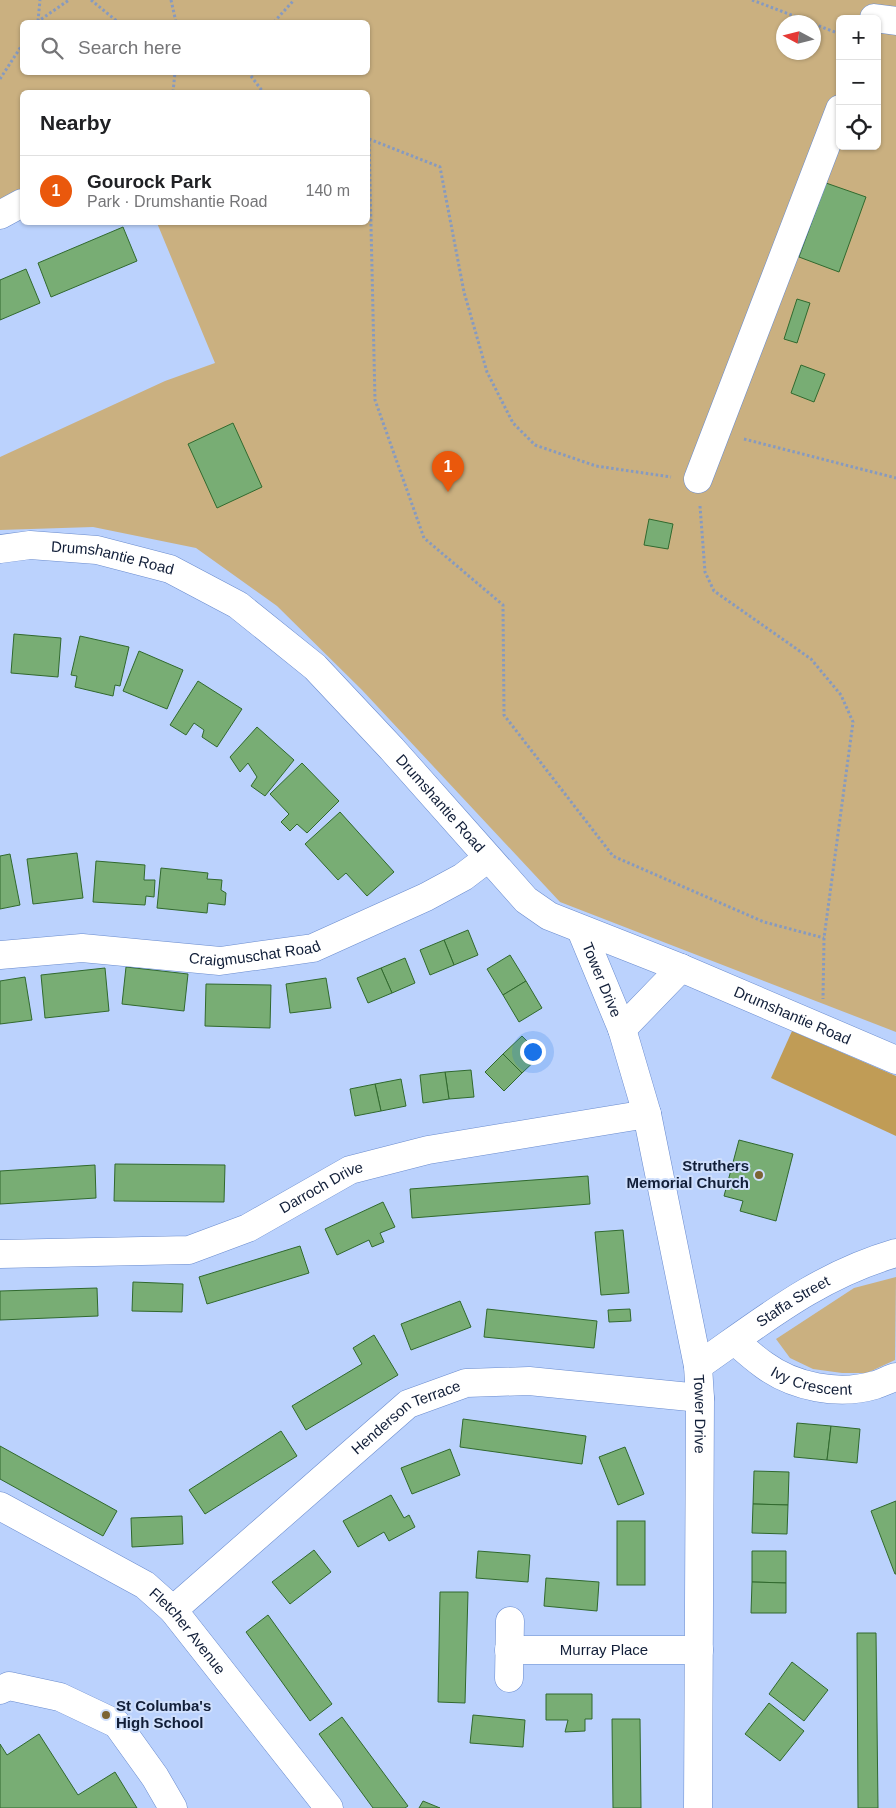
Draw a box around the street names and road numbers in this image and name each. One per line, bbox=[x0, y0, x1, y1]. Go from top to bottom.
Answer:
street label: Drumshantie Road bbox=[51, 538, 176, 578]
street label: Drumshantie Road bbox=[393, 751, 489, 856]
street label: Craigmuschat Road bbox=[188, 937, 323, 969]
street label: Tower Drive bbox=[579, 940, 625, 1020]
street label: Drumshantie Road bbox=[732, 983, 853, 1048]
street label: Darroch Drive bbox=[276, 1158, 365, 1216]
street label: Staffa Street bbox=[753, 1272, 833, 1330]
street label: Ivy Crescent bbox=[768, 1363, 853, 1398]
street label: Tower Drive bbox=[691, 1374, 709, 1454]
street label: Henderson Terrace bbox=[348, 1377, 463, 1458]
street label: Fletcher Avenue bbox=[146, 1584, 229, 1677]
street label: Murray Place bbox=[560, 1641, 648, 1658]

